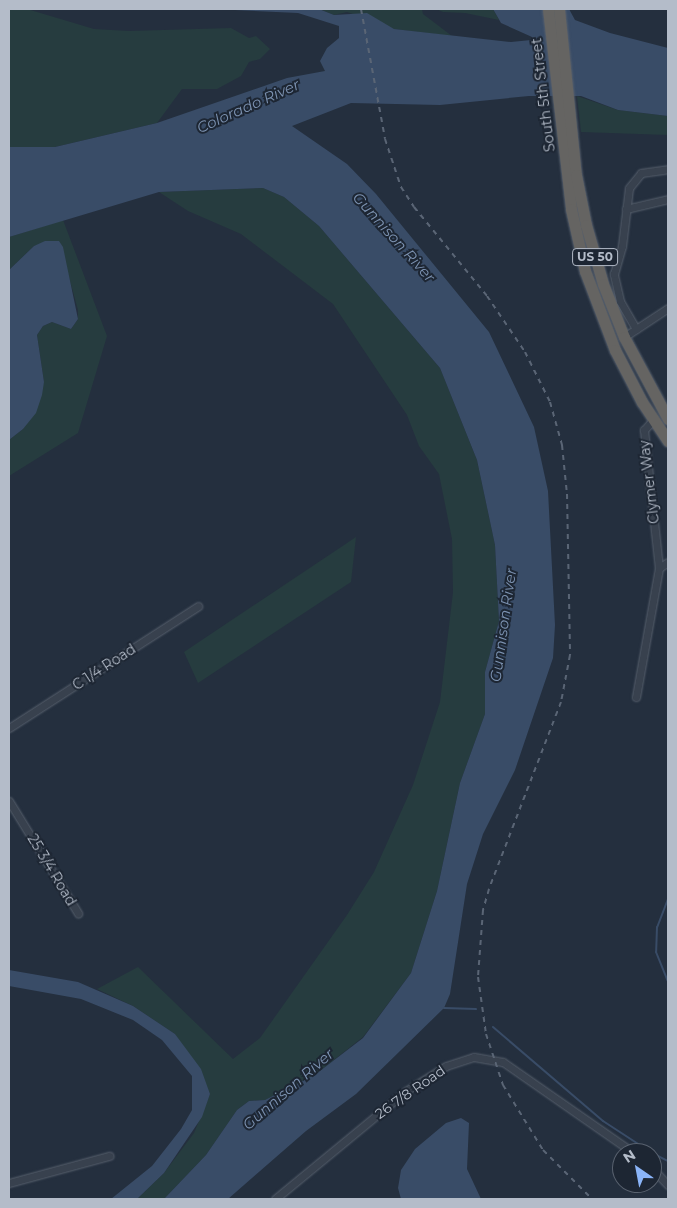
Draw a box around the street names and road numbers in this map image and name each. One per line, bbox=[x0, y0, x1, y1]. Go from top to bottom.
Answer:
street label: South 5th Street bbox=[528, 37, 558, 153]
road number: US 50 bbox=[571, 248, 619, 266]
street label: Clymer Way bbox=[636, 439, 662, 525]
street label: C 1/4 Road bbox=[69, 640, 139, 694]
street label: 25 3/4 Road bbox=[24, 831, 80, 909]
street label: 26 7/8 Road bbox=[372, 1062, 448, 1122]

